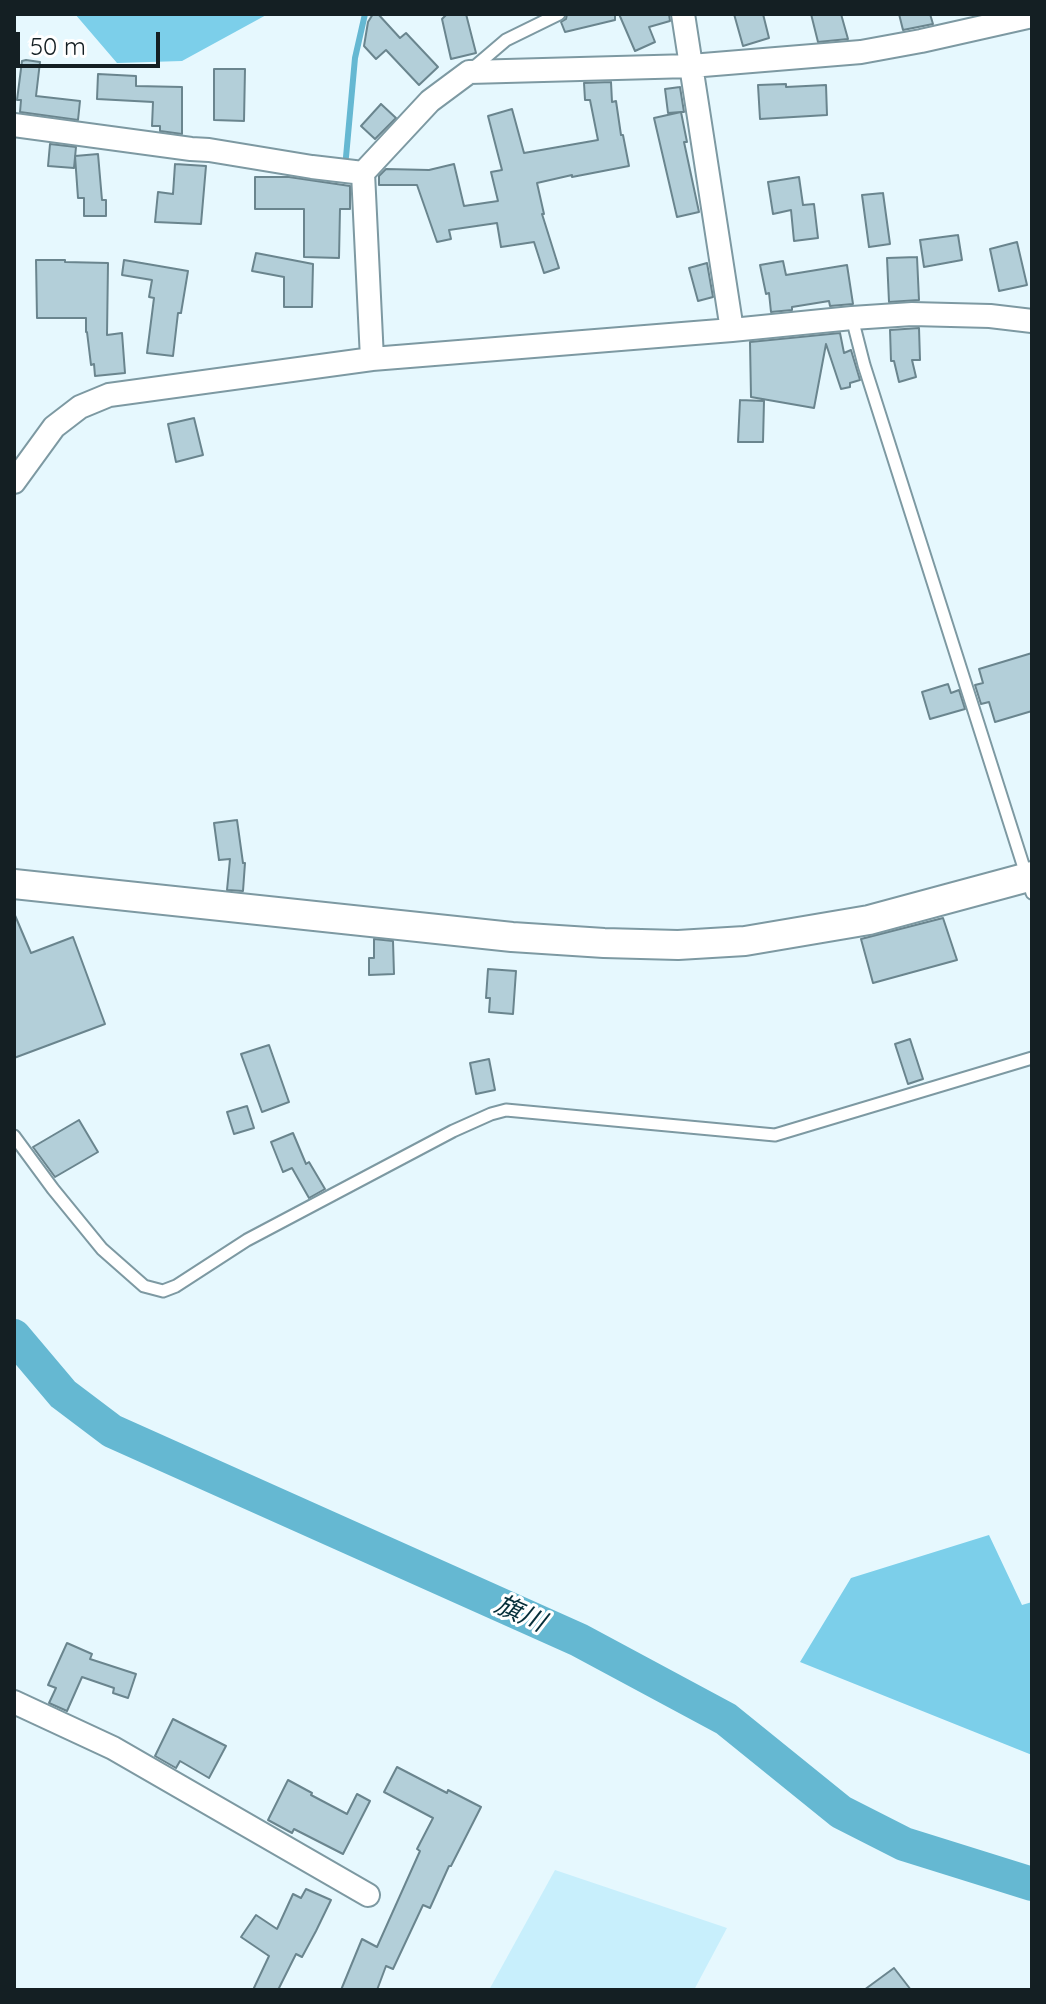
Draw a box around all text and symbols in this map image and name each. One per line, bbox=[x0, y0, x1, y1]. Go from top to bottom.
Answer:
scale bar bbox=[20, 16, 164, 66]
text: 50 m bbox=[30, 31, 86, 61]
water label: 旗川 bbox=[490, 1589, 550, 1639]

